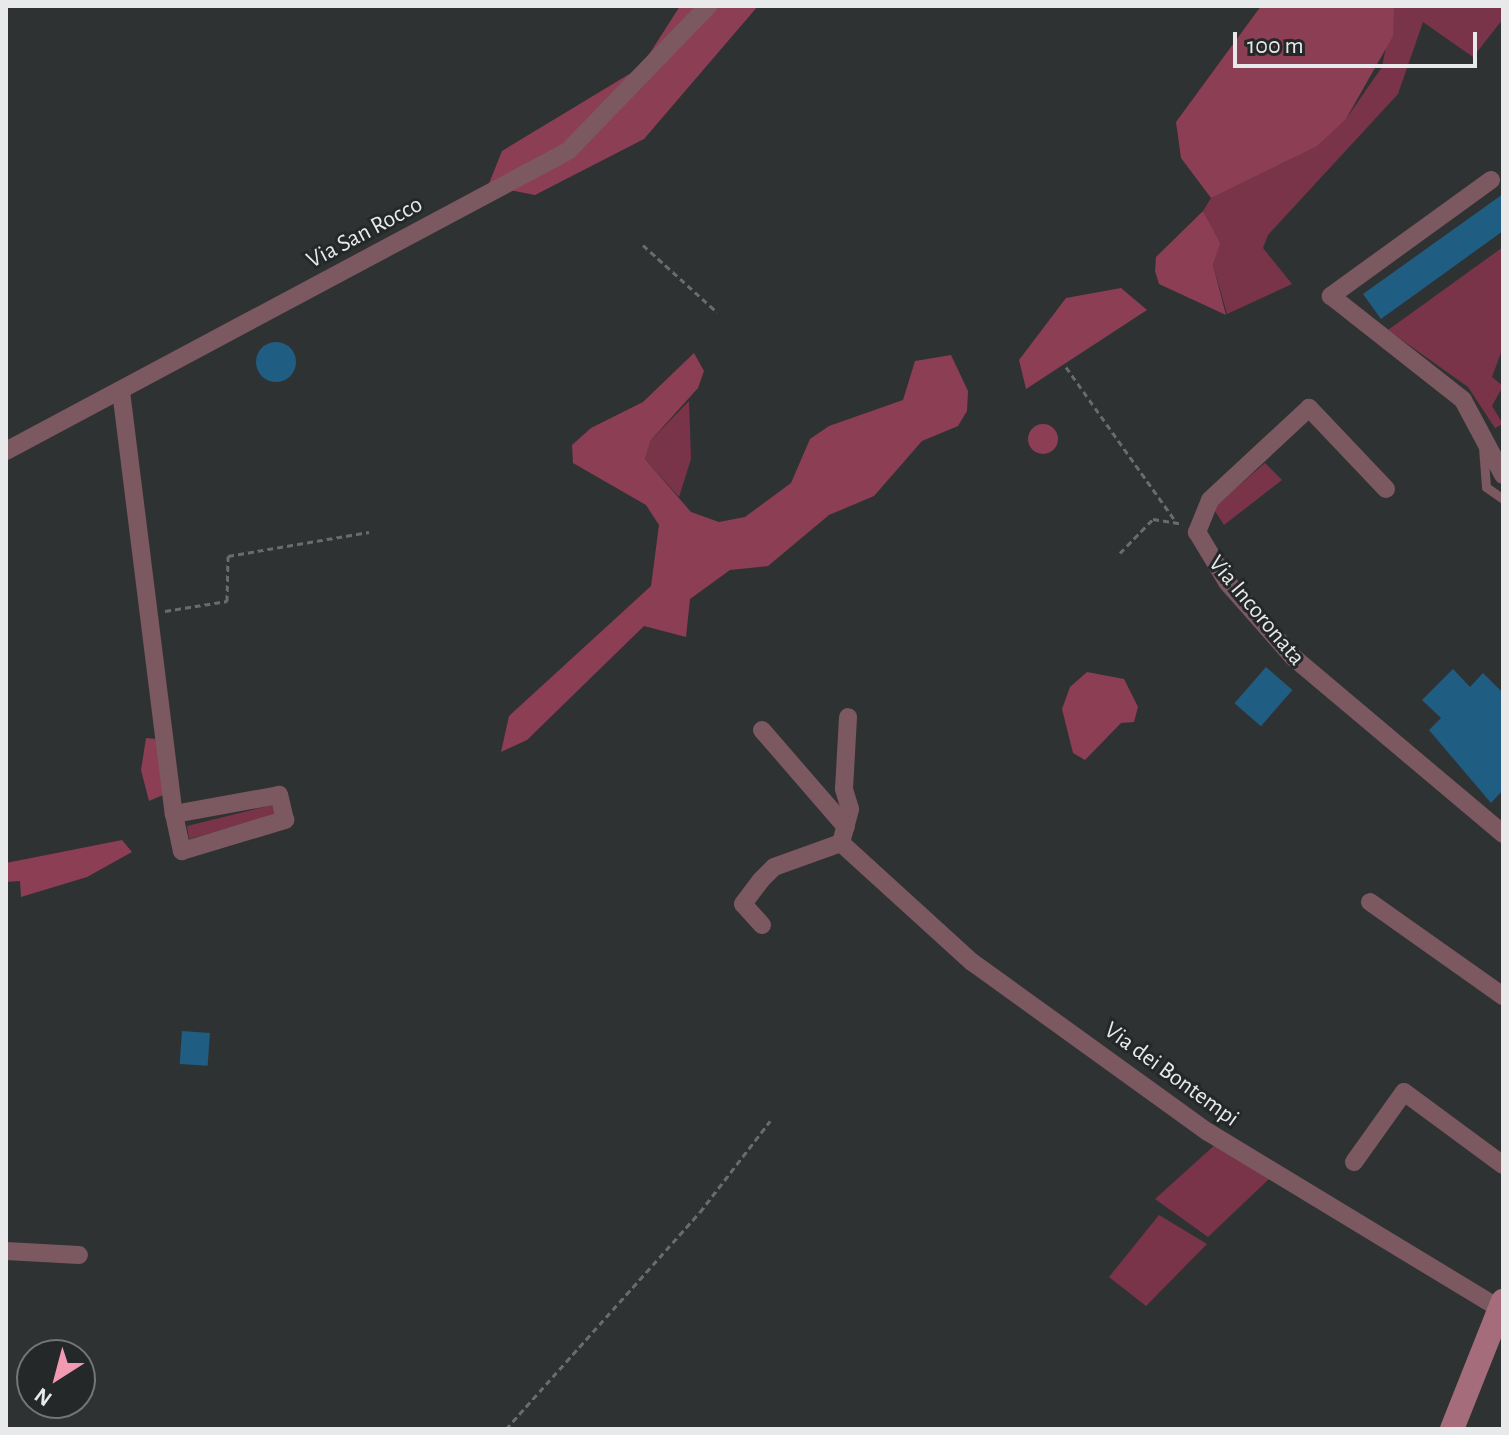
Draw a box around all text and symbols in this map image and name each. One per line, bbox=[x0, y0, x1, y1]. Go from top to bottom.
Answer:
scale bar bbox=[1237, 16, 1481, 66]
text: 100 m bbox=[1247, 34, 1304, 58]
street label: Via San Rocco bbox=[302, 190, 428, 276]
street label: Via Incoronata bbox=[1202, 550, 1310, 672]
street label: Via dei Bontempi bbox=[1098, 1016, 1244, 1134]
north arrow bbox=[16, 1339, 96, 1419]
text: N bbox=[30, 1383, 56, 1410]

